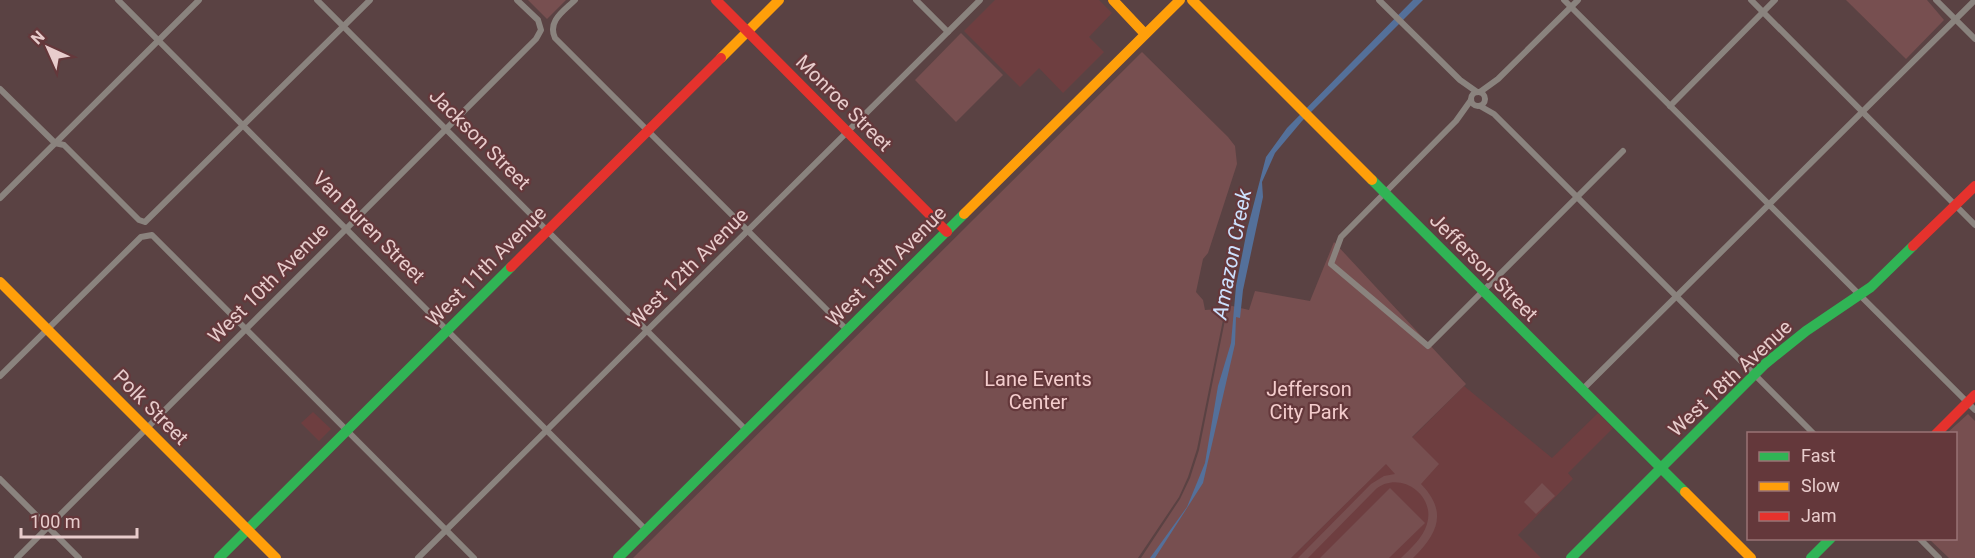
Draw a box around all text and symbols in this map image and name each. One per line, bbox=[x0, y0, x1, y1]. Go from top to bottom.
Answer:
north arrow bbox=[18, 18, 78, 78]
text: N bbox=[27, 27, 48, 48]
street label: Monroe Street bbox=[791, 50, 897, 156]
street label: Jackson Street bbox=[424, 83, 536, 195]
street label: Van Buren Street bbox=[308, 166, 430, 288]
water label: Amazon Creek bbox=[1207, 186, 1257, 322]
street label: West 11th Avenue bbox=[421, 201, 551, 331]
street label: West 13th Avenue bbox=[821, 201, 951, 331]
street label: West 12th Avenue bbox=[623, 203, 753, 333]
street label: Jefferson Street bbox=[1425, 208, 1543, 326]
street label: West 10th Avenue bbox=[203, 218, 333, 348]
street label: West 18th Avenue bbox=[1663, 315, 1797, 441]
street label: Polk Street bbox=[108, 364, 194, 450]
park label: Lane Events Center bbox=[984, 367, 1092, 414]
park label: Jefferson City Park bbox=[1266, 377, 1352, 424]
legend bbox=[1747, 432, 1957, 540]
text: Fast bbox=[1801, 445, 1836, 466]
text: Slow bbox=[1801, 475, 1840, 496]
scale bar bbox=[21, 501, 136, 539]
text: Jam bbox=[1801, 505, 1837, 526]
text: 100 m bbox=[30, 511, 81, 532]

